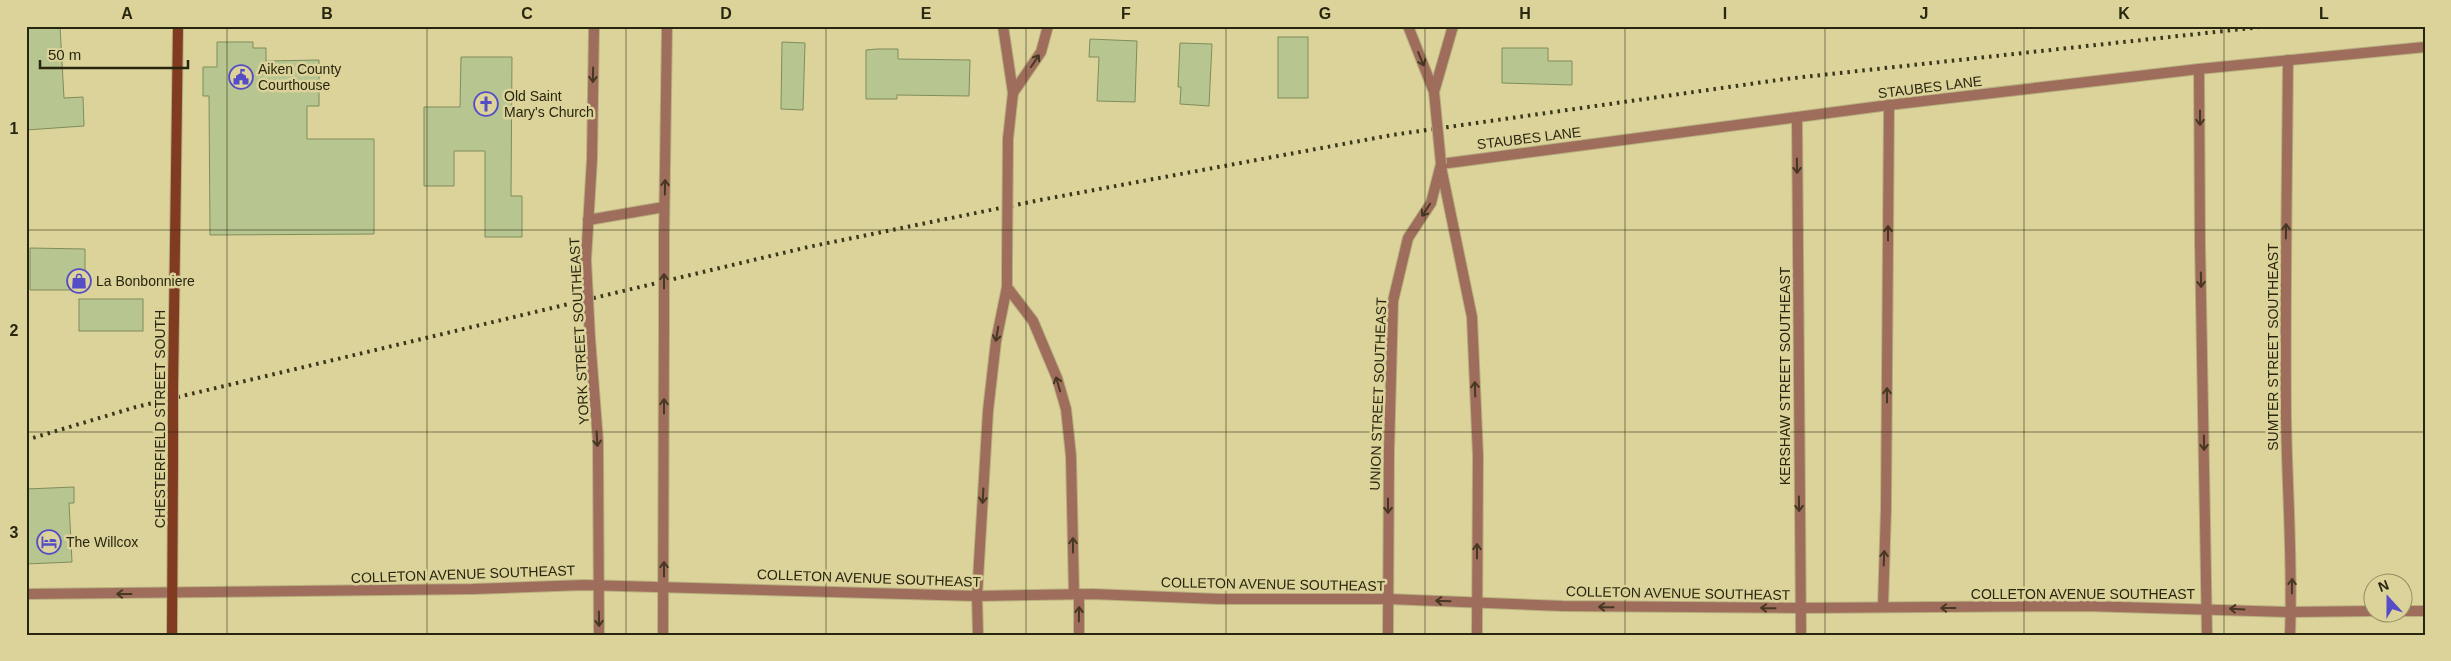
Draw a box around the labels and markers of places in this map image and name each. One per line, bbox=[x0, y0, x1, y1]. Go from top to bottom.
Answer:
place label: Aiken County Courthouse bbox=[258, 61, 341, 93]
public building icon: Aiken County Courthouse bbox=[228, 64, 254, 90]
place label: Old Saint Mary's Church bbox=[504, 88, 594, 120]
church icon: Old Saint Mary's Church bbox=[473, 91, 499, 117]
shop icon: La Bonbonniere bbox=[66, 268, 92, 294]
place label: La Bonbonniere bbox=[96, 273, 195, 289]
hotel icon: The Willcox bbox=[36, 529, 62, 555]
place label: The Willcox bbox=[66, 534, 138, 550]

